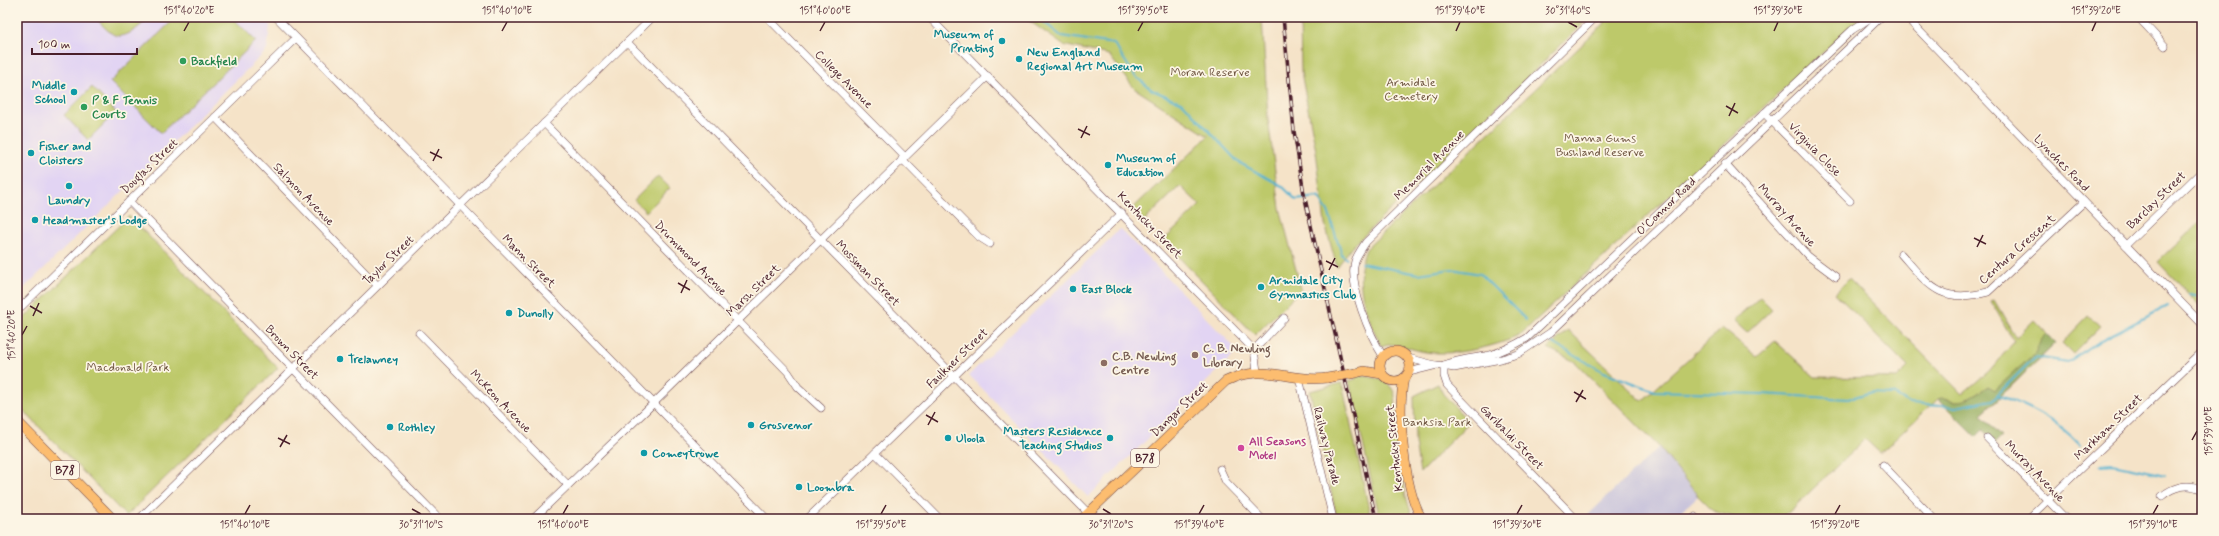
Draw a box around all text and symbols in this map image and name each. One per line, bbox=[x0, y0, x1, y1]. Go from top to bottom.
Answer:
text: 151°40'20"E bbox=[164, 4, 215, 18]
text: 151°40'10"E bbox=[482, 4, 532, 18]
text: 151°40'00"E bbox=[799, 4, 851, 18]
text: 151°39'50"E bbox=[1118, 4, 1169, 18]
text: 151°39'40"E bbox=[1435, 4, 1485, 18]
text: 30°31'40"S bbox=[1545, 4, 1591, 18]
text: 151°39'30"E bbox=[1753, 4, 1803, 18]
text: 151°39'20"E bbox=[2071, 4, 2121, 18]
place label: Museum of Printing bbox=[934, 27, 995, 58]
scale bar bbox=[32, 30, 137, 56]
marker: Museum of Printing bbox=[997, 36, 1007, 46]
text: 100 m bbox=[38, 37, 70, 53]
place label: New England Regional Art Museum bbox=[1027, 45, 1143, 76]
street label: College Avenue bbox=[811, 47, 876, 112]
place label: Backfield bbox=[191, 54, 237, 70]
marker: New England Regional Art Museum bbox=[1014, 54, 1024, 64]
marker: Backfield bbox=[178, 56, 188, 66]
park label: Moran Reserve bbox=[1170, 65, 1250, 81]
park label: Armidale Cemetery bbox=[1384, 75, 1438, 105]
place label: Middle School bbox=[32, 78, 67, 108]
marker: Middle School bbox=[69, 87, 79, 97]
place label: P & F Tennis Courts bbox=[92, 93, 158, 123]
marker: P & F Tennis Courts bbox=[79, 102, 89, 112]
street label: Virginia Close bbox=[1784, 119, 1844, 181]
street label: Memorial Avenue bbox=[1391, 127, 1468, 204]
park label: Manna Gums Bushland Reserve bbox=[1556, 131, 1645, 161]
street label: Lynches Road bbox=[2030, 132, 2093, 196]
street label: Douglas Street bbox=[118, 135, 183, 199]
place label: Fisher and Cloisters bbox=[39, 139, 91, 169]
marker: Fisher and Cloisters bbox=[26, 148, 36, 158]
place label: Museum of Education bbox=[1116, 151, 1177, 181]
street label: Salmon Avenue bbox=[269, 160, 338, 230]
marker: Museum of Education bbox=[1103, 160, 1113, 170]
street label: Barclay Street bbox=[2124, 168, 2190, 233]
street label: O'Connor Road bbox=[1633, 174, 1700, 239]
marker: Laundry bbox=[64, 181, 74, 191]
street label: Murray Avenue bbox=[1754, 181, 1819, 251]
street label: Kentucky Street bbox=[1113, 189, 1185, 263]
place label: Laundry bbox=[48, 193, 90, 209]
street label: Centura Crescent bbox=[1976, 211, 2059, 288]
place label: Headmaster's Lodge bbox=[43, 213, 148, 229]
marker: Headmaster's Lodge bbox=[30, 215, 40, 225]
street label: Drummond Avenue bbox=[650, 218, 730, 300]
street label: Mann Street bbox=[498, 231, 559, 292]
street label: Taylor Street bbox=[360, 232, 418, 289]
street label: Mossman Street bbox=[832, 237, 903, 310]
street label: Marsh Street bbox=[723, 261, 784, 321]
place label: Armidale City Gymnastics Club bbox=[1269, 273, 1356, 303]
place label: East Block bbox=[1081, 282, 1132, 298]
marker: Armidale City Gymnastics Club bbox=[1256, 282, 1266, 292]
marker: East Block bbox=[1068, 284, 1078, 294]
place label: Dunolly bbox=[517, 306, 554, 322]
marker: Dunolly bbox=[504, 308, 514, 318]
text: 151°40'20"E bbox=[5, 309, 19, 360]
street label: Brown Street bbox=[261, 322, 322, 384]
street label: Faulkner Street bbox=[923, 325, 992, 392]
place label: C. B. Newling Library bbox=[1203, 341, 1271, 371]
place label: C.B. Newling Centre bbox=[1112, 349, 1177, 379]
marker: C. B. Newling Library bbox=[1190, 350, 1200, 360]
place label: Trelawney bbox=[348, 352, 398, 368]
marker: Trelawney bbox=[335, 354, 345, 364]
marker: C.B. Newling Centre bbox=[1099, 358, 1109, 368]
park label: Macdonald Park bbox=[87, 360, 169, 376]
street label: McKeon Avenue bbox=[466, 367, 535, 437]
street label: Dangar Street bbox=[1148, 378, 1212, 441]
street label: Markham Street bbox=[2071, 391, 2147, 464]
street label: Garibaldi Street bbox=[1476, 402, 1547, 474]
street label: Kentucky Street bbox=[1382, 404, 1408, 492]
street label: Railway Parade bbox=[1309, 406, 1344, 487]
text: 151°39'10"E bbox=[2202, 406, 2216, 456]
park label: Banksia Park bbox=[1402, 415, 1472, 431]
place label: Grosvenor bbox=[759, 418, 813, 434]
place label: Rothley bbox=[398, 420, 435, 436]
marker: Grosvenor bbox=[746, 420, 756, 430]
marker: Rothley bbox=[385, 422, 395, 432]
place label: Masters Residence Teaching Studios bbox=[1003, 424, 1103, 455]
place label: Uloola bbox=[956, 431, 985, 447]
marker: Uloola bbox=[943, 433, 953, 443]
marker: Masters Residence Teaching Studios bbox=[1105, 433, 1115, 443]
place label: All Seasons Motel bbox=[1249, 434, 1306, 464]
street label: Murray Avenue bbox=[2001, 437, 2068, 506]
marker: All Seasons Motel bbox=[1236, 443, 1246, 453]
place label: Comeytrowe bbox=[652, 446, 719, 462]
marker: Comeytrowe bbox=[639, 448, 649, 458]
road number: B78 bbox=[1131, 449, 1159, 467]
road number: B78 bbox=[51, 461, 79, 479]
place label: Loombra bbox=[807, 480, 855, 496]
marker: Loombra bbox=[794, 482, 804, 492]
text: 151°40'10"E bbox=[220, 518, 270, 532]
text: 30°31'10"S bbox=[399, 518, 443, 532]
text: 151°40'00"E bbox=[537, 518, 589, 532]
text: 151°39'50"E bbox=[856, 518, 907, 532]
text: 30°31'20"S bbox=[1089, 518, 1134, 532]
text: 151°39'40"E bbox=[1174, 518, 1224, 532]
text: 151°39'30"E bbox=[1492, 518, 1542, 532]
text: 151°39'20"E bbox=[1810, 518, 1860, 532]
text: 151°39'10"E bbox=[2128, 518, 2178, 532]

